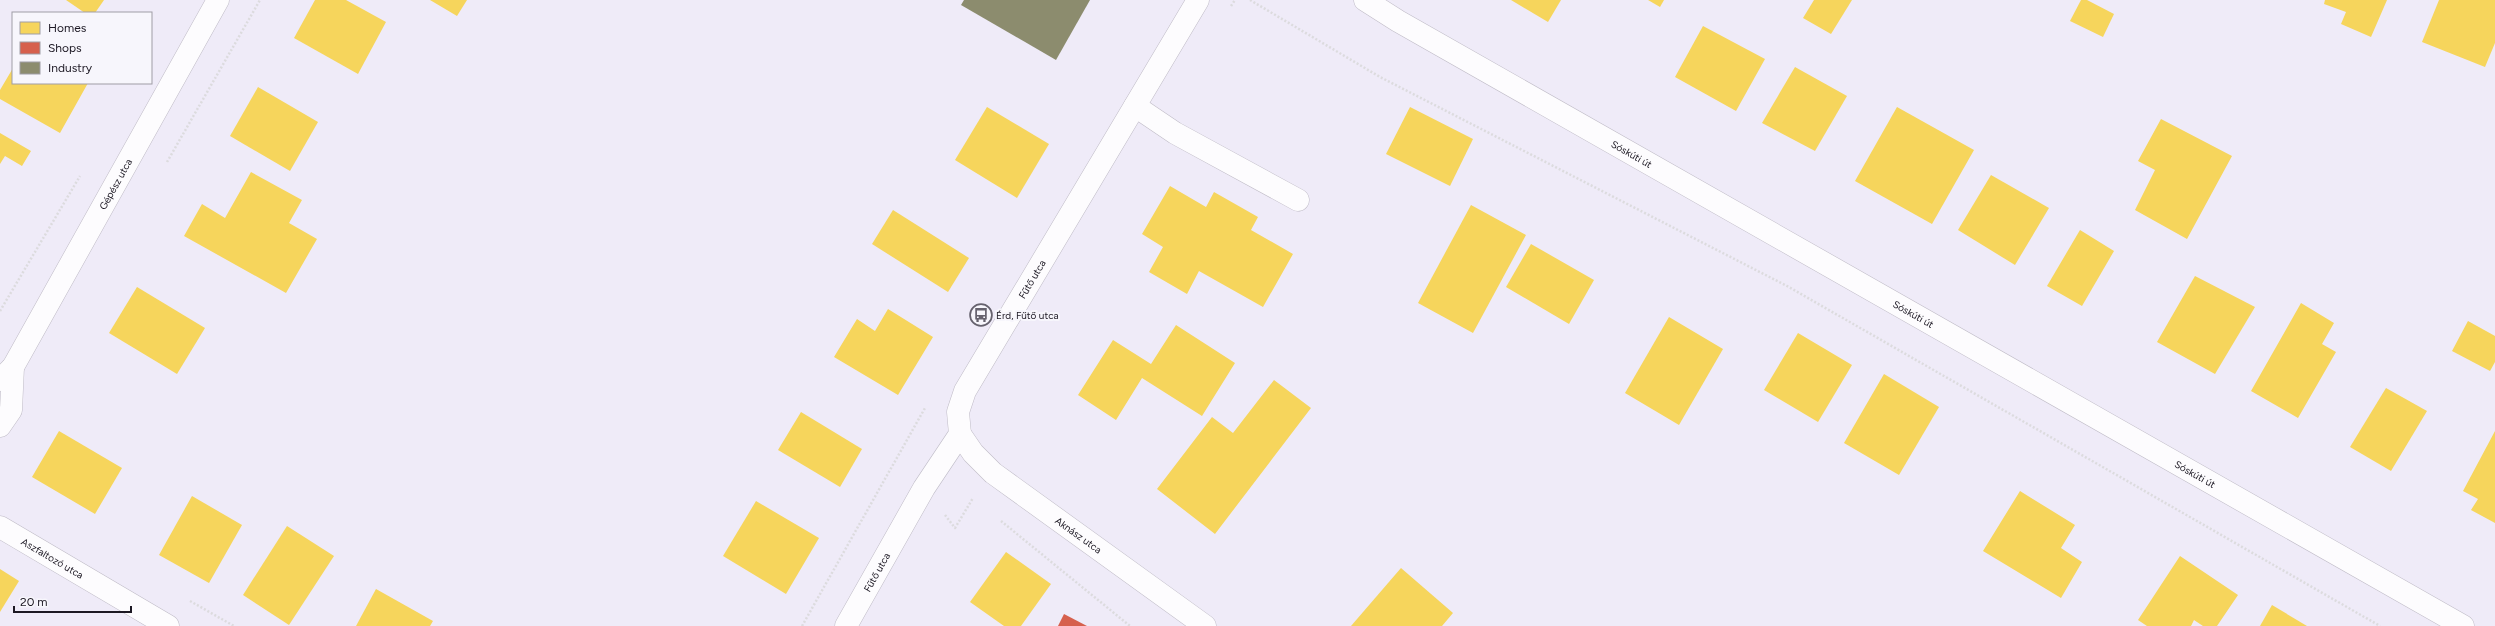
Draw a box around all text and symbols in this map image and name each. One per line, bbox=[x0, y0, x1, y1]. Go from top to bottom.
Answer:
legend bbox=[12, 12, 152, 84]
text: Homes bbox=[48, 21, 87, 35]
text: Shops bbox=[48, 41, 82, 55]
text: Industry bbox=[48, 61, 93, 75]
street label: Sóskúti út bbox=[1609, 137, 1655, 171]
street label: Gépész utca bbox=[96, 156, 135, 212]
street label: Fűtő utca bbox=[1015, 257, 1048, 301]
street label: Sóskúti út bbox=[1891, 297, 1936, 331]
bus stop icon: Érd, Fűtő utca bbox=[968, 302, 994, 328]
place label: Érd, Fűtő utca bbox=[996, 309, 1059, 322]
street label: Sóskúti út bbox=[2172, 457, 2218, 491]
street label: Aknász utca bbox=[1053, 514, 1105, 556]
street label: Aszfaltozó utca bbox=[19, 535, 86, 581]
street label: Fűtő utca bbox=[860, 550, 893, 594]
scale bar bbox=[14, 588, 131, 614]
text: 20 m bbox=[20, 595, 48, 609]

